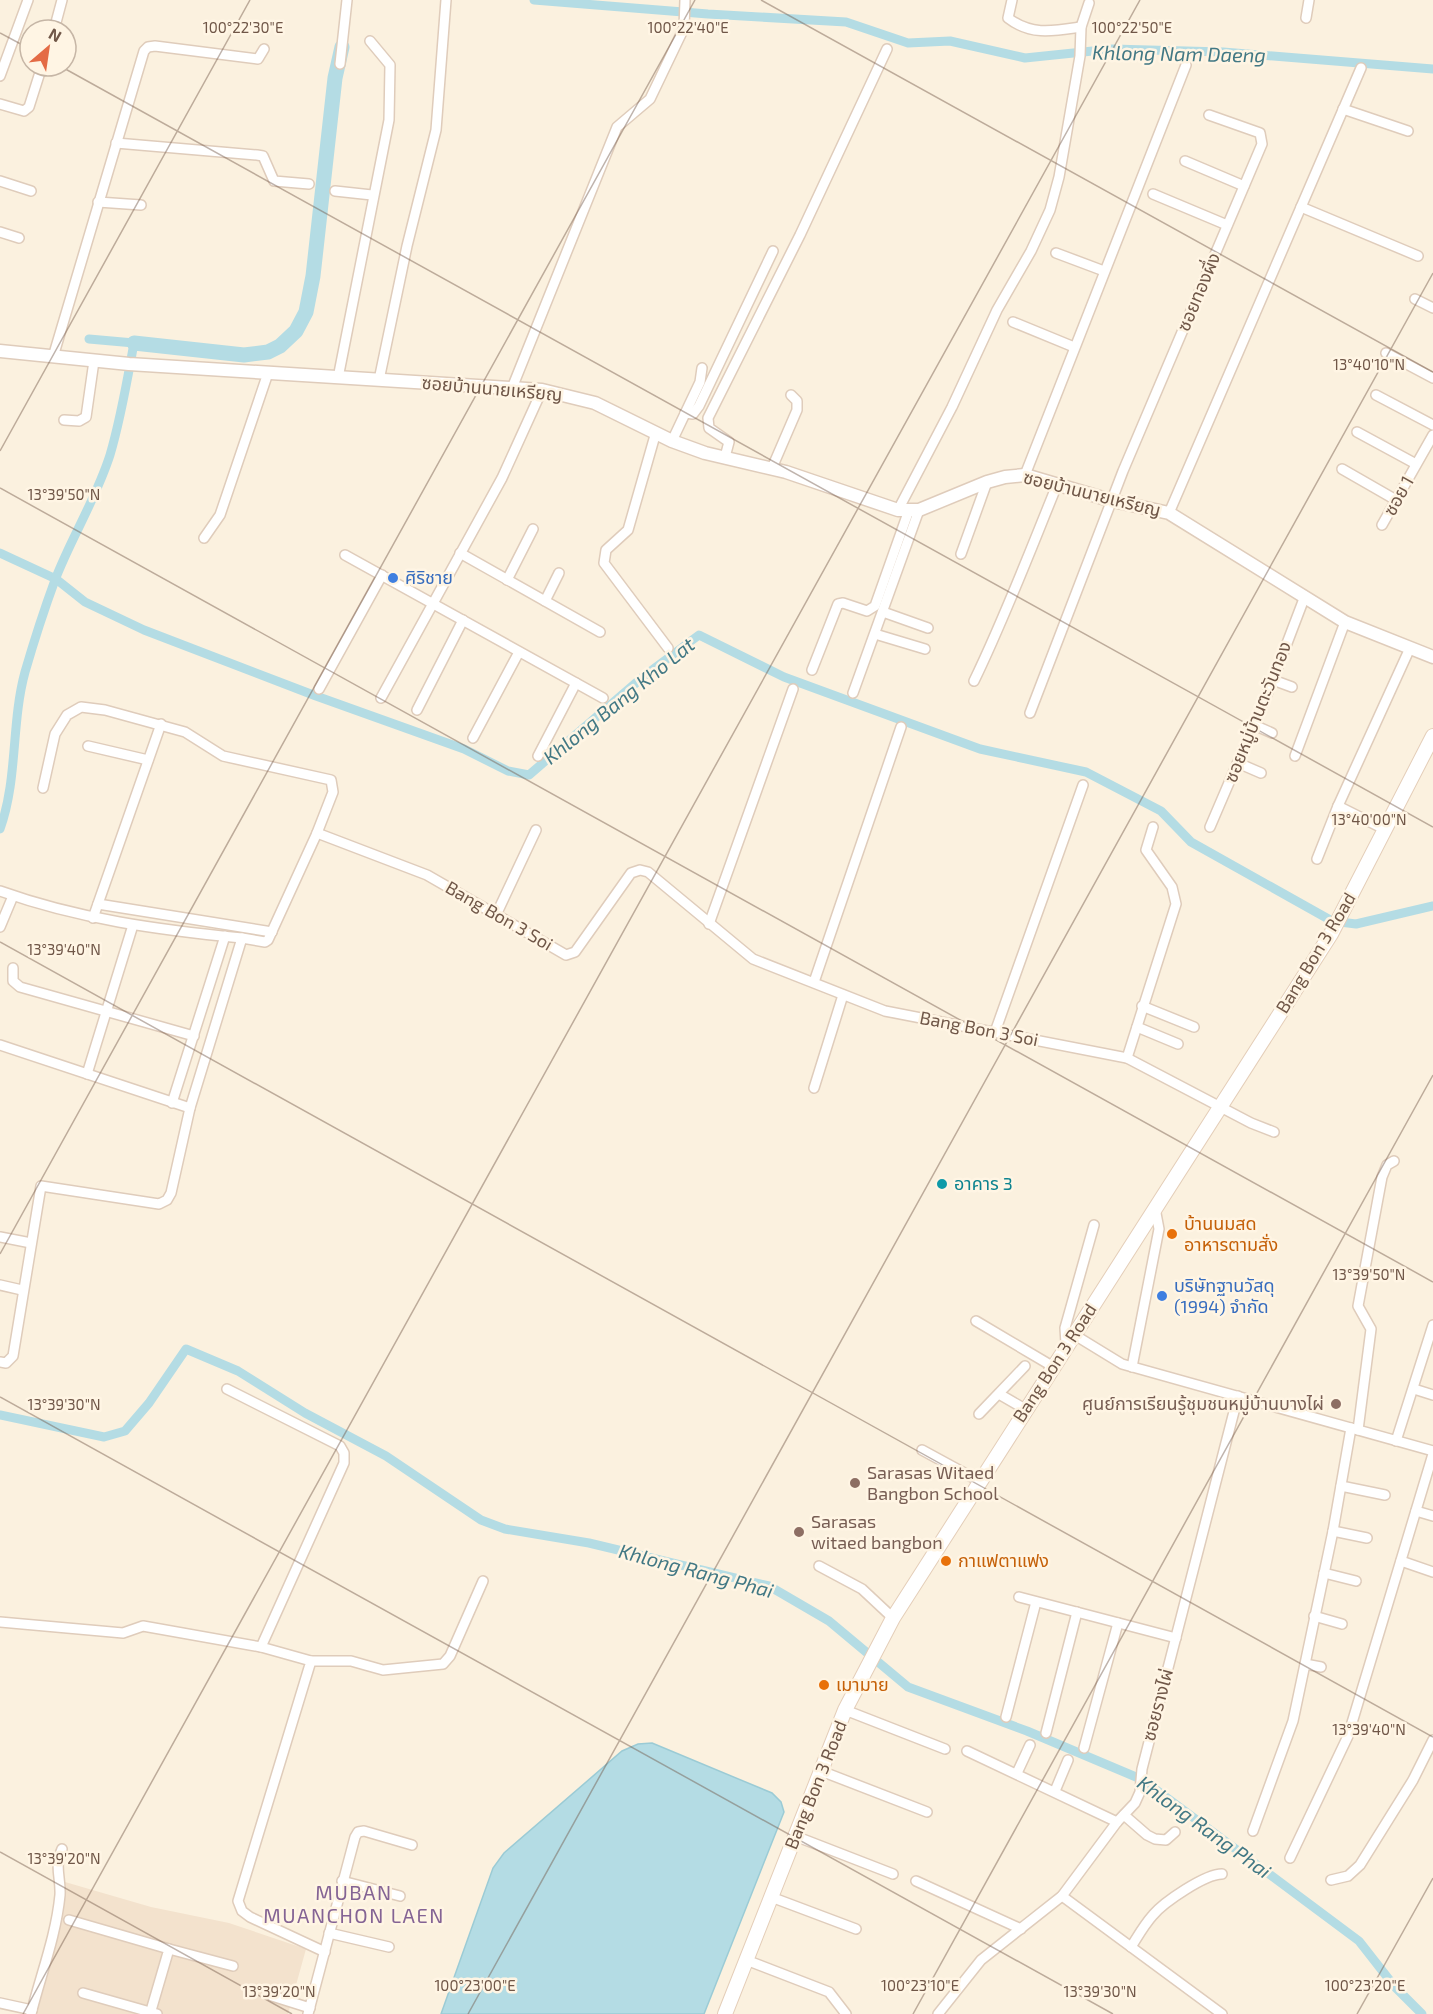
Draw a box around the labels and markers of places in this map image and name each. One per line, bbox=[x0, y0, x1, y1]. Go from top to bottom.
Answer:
place label: ศิริชาย bbox=[405, 566, 453, 588]
marker: ศิริชาย bbox=[386, 571, 400, 585]
place label: อาคาร 3 bbox=[954, 1172, 1013, 1194]
marker: อาคาร 3 bbox=[935, 1177, 949, 1191]
place label: บ้านนมสด อาหารตามสั่ง bbox=[1184, 1212, 1278, 1255]
marker: บ้านนมสด อาหารตามสั่ง bbox=[1165, 1227, 1179, 1241]
place label: บริษัทฐานวัสดุ (1994) จำกัด bbox=[1174, 1274, 1275, 1317]
marker: บริษัทฐานวัสดุ (1994) จำกัด bbox=[1155, 1289, 1169, 1303]
place label: ศูนย์การเรียนรู้ชุมชนหมู่บ้านบางไผ่ bbox=[1082, 1392, 1324, 1416]
marker: ศูนย์การเรียนรู้ชุมชนหมู่บ้านบางไผ่ bbox=[1329, 1397, 1343, 1411]
place label: Sarasas Witaed Bangbon School bbox=[867, 1461, 999, 1504]
marker: Sarasas Witaed Bangbon School bbox=[848, 1476, 862, 1490]
place label: Sarasas witaed bangbon bbox=[811, 1510, 943, 1553]
marker: Sarasas witaed bangbon bbox=[792, 1525, 806, 1539]
place label: กาแฟตาแฟง bbox=[958, 1549, 1049, 1571]
marker: กาแฟตาแฟง bbox=[939, 1554, 953, 1568]
place label: เมามาย bbox=[836, 1673, 889, 1695]
marker: เมามาย bbox=[817, 1678, 831, 1692]

